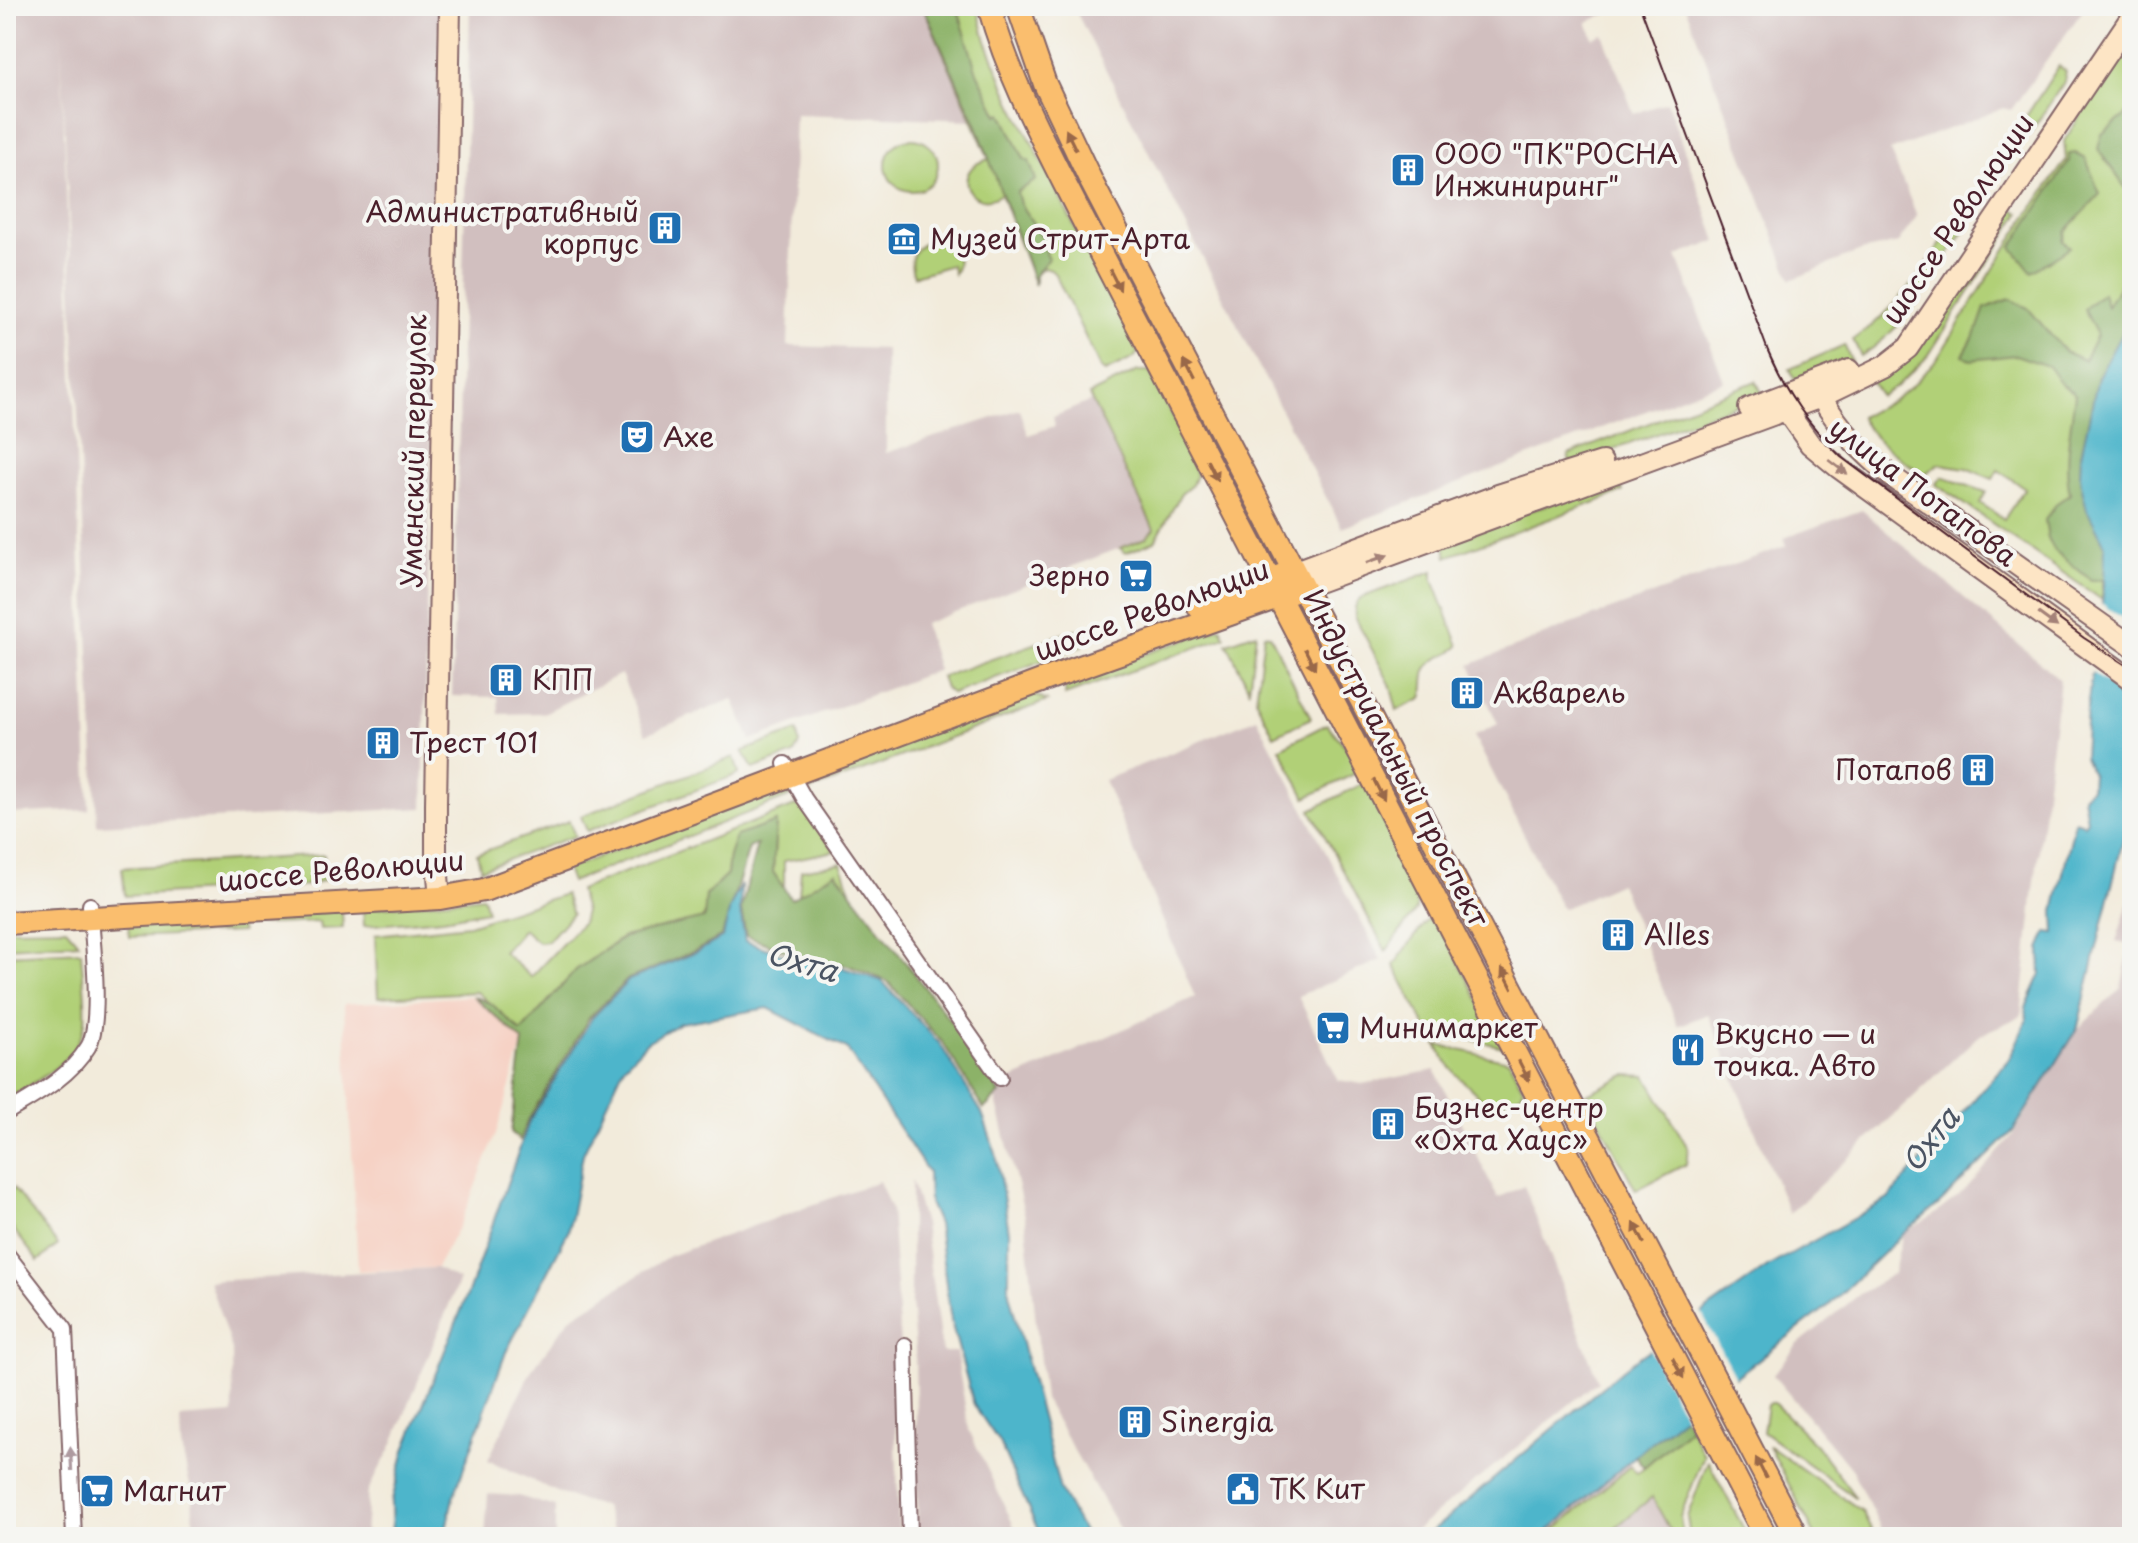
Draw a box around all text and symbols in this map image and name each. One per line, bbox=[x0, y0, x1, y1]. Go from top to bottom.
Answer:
street label: шоссе Революции bbox=[1870, 104, 2044, 333]
one-way arrow bbox=[1064, 128, 1078, 151]
place label: ООО "ПК"РОСНА Инжиниринг" bbox=[1434, 131, 1678, 206]
building icon: ООО "ПК"РОСНА Инжиниринг" bbox=[1389, 151, 1427, 189]
place label: Административный корпус bbox=[366, 189, 639, 264]
building icon: Административный корпус bbox=[646, 209, 684, 247]
place label: Музей Стрит-Арта bbox=[930, 216, 1191, 259]
museum icon: Музей Стрит-Арта bbox=[885, 220, 923, 258]
one-way arrow bbox=[1107, 269, 1121, 291]
street label: Уманский переулок bbox=[389, 314, 436, 588]
one-way arrow bbox=[1182, 360, 1196, 383]
street label: улица Потапова bbox=[1821, 406, 2027, 576]
place label: Ахе bbox=[663, 414, 714, 457]
theatre icon: Ахе bbox=[618, 418, 656, 456]
one-way arrow bbox=[1206, 458, 1219, 481]
one-way arrow bbox=[1828, 458, 1848, 474]
street label: шоссе Революции bbox=[1028, 546, 1275, 671]
one-way arrow bbox=[1365, 552, 1389, 565]
place label: Зерно bbox=[1030, 553, 1110, 596]
supermarket icon: Зерно bbox=[1117, 557, 1155, 595]
street label: Индустриальный проспект bbox=[1293, 581, 1501, 934]
one-way arrow bbox=[2037, 612, 2059, 628]
one-way arrow bbox=[1304, 648, 1317, 671]
place label: КПП bbox=[532, 657, 594, 700]
building icon: КПП bbox=[487, 661, 525, 699]
place label: Акварель bbox=[1493, 670, 1625, 713]
building icon: Акварель bbox=[1448, 674, 1486, 712]
place label: Трест 101 bbox=[409, 720, 538, 763]
building icon: Трест 101 bbox=[364, 724, 402, 762]
place label: Потапов bbox=[1835, 747, 1952, 790]
building icon: Потапов bbox=[1959, 751, 1997, 789]
one-way arrow bbox=[1372, 779, 1385, 802]
street label: шоссе Революции bbox=[216, 837, 466, 902]
place label: Alles bbox=[1644, 912, 1710, 955]
building icon: Alles bbox=[1599, 916, 1637, 954]
water label: Охта bbox=[762, 929, 845, 992]
one-way arrow bbox=[1500, 966, 1513, 989]
place label: Минимаркет bbox=[1359, 1005, 1538, 1048]
supermarket icon: Минимаркет bbox=[1314, 1009, 1352, 1047]
place label: Вкусно — и точка. Авто bbox=[1714, 1011, 1876, 1086]
restaurant icon: Вкусно — и точка. Авто bbox=[1669, 1031, 1707, 1069]
one-way arrow bbox=[1517, 1060, 1531, 1083]
place label: Бизнес-центр «Охта Хаус» bbox=[1414, 1085, 1604, 1160]
water label: Охта bbox=[1889, 1095, 1970, 1181]
building icon: Бизнес-центр «Охта Хаус» bbox=[1369, 1105, 1407, 1143]
one-way arrow bbox=[1633, 1222, 1646, 1245]
one-way arrow bbox=[1671, 1356, 1684, 1379]
place label: Sinergia bbox=[1161, 1399, 1274, 1442]
building icon: Sinergia bbox=[1116, 1403, 1154, 1441]
one-way arrow bbox=[64, 1446, 77, 1471]
one-way arrow bbox=[1754, 1456, 1767, 1479]
place label: ТК Кит bbox=[1269, 1466, 1366, 1509]
place label: Магнит bbox=[123, 1468, 227, 1511]
public building icon: ТК Кит bbox=[1224, 1470, 1262, 1508]
supermarket icon: Магнит bbox=[78, 1472, 116, 1510]

